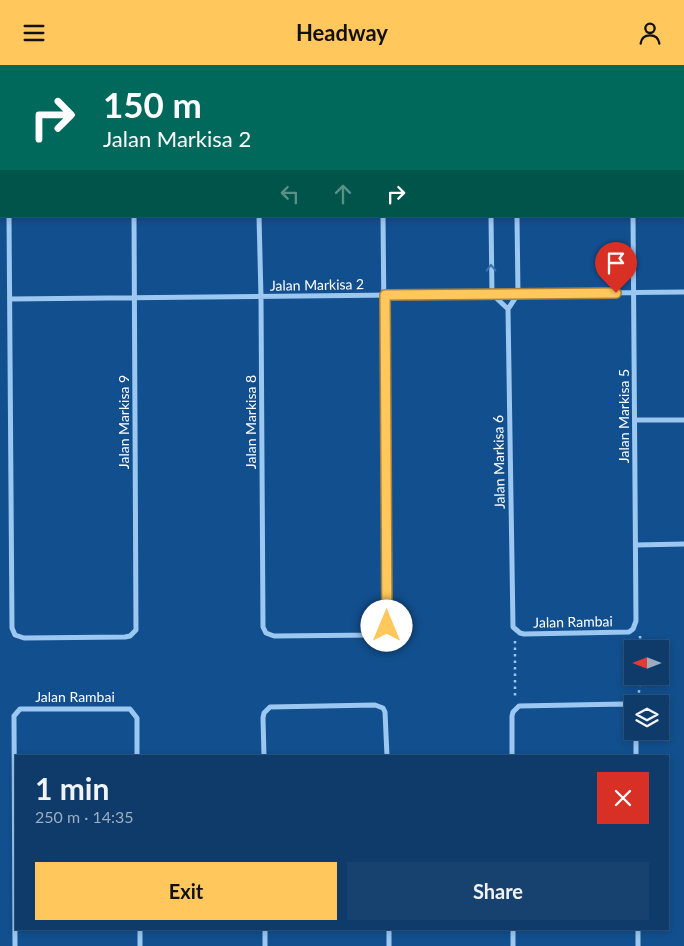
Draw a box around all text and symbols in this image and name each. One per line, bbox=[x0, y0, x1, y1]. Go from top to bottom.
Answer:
icon: menu bbox=[20, 19, 48, 47]
text: Headway bbox=[296, 19, 388, 46]
icon: person bbox=[636, 19, 664, 47]
text: 150 m bbox=[103, 83, 202, 125]
icon: right bbox=[20, 85, 85, 150]
text: Jalan Markisa 2 bbox=[103, 125, 251, 152]
icon: left bbox=[276, 180, 304, 208]
icon: ahead bbox=[329, 180, 357, 208]
icon: right bbox=[382, 180, 410, 208]
pin bbox=[595, 242, 637, 293]
icon: arrive bbox=[602, 249, 630, 277]
one-way arrow bbox=[486, 263, 497, 271]
street label: Jalan Markisa 2 bbox=[270, 275, 364, 294]
street label: Jalan Markisa 5 bbox=[615, 369, 632, 463]
street label: Jalan Markisa 9 bbox=[115, 375, 132, 469]
street label: Jalan Markisa 8 bbox=[242, 375, 259, 469]
street label: Jalan Markisa 6 bbox=[489, 415, 508, 509]
position arrow bbox=[360, 599, 412, 651]
street label: Jalan Rambai bbox=[533, 612, 613, 631]
north arrow bbox=[624, 640, 669, 685]
map controls bbox=[624, 640, 669, 740]
street label: Jalan Rambai bbox=[35, 688, 115, 705]
button: layers bbox=[624, 695, 669, 740]
text: 1 min bbox=[35, 770, 109, 806]
button: close bbox=[597, 772, 649, 824]
text: 250 m · 14:35 bbox=[35, 807, 134, 826]
button: Exit bbox=[35, 862, 337, 920]
button: Share bbox=[347, 862, 649, 920]

